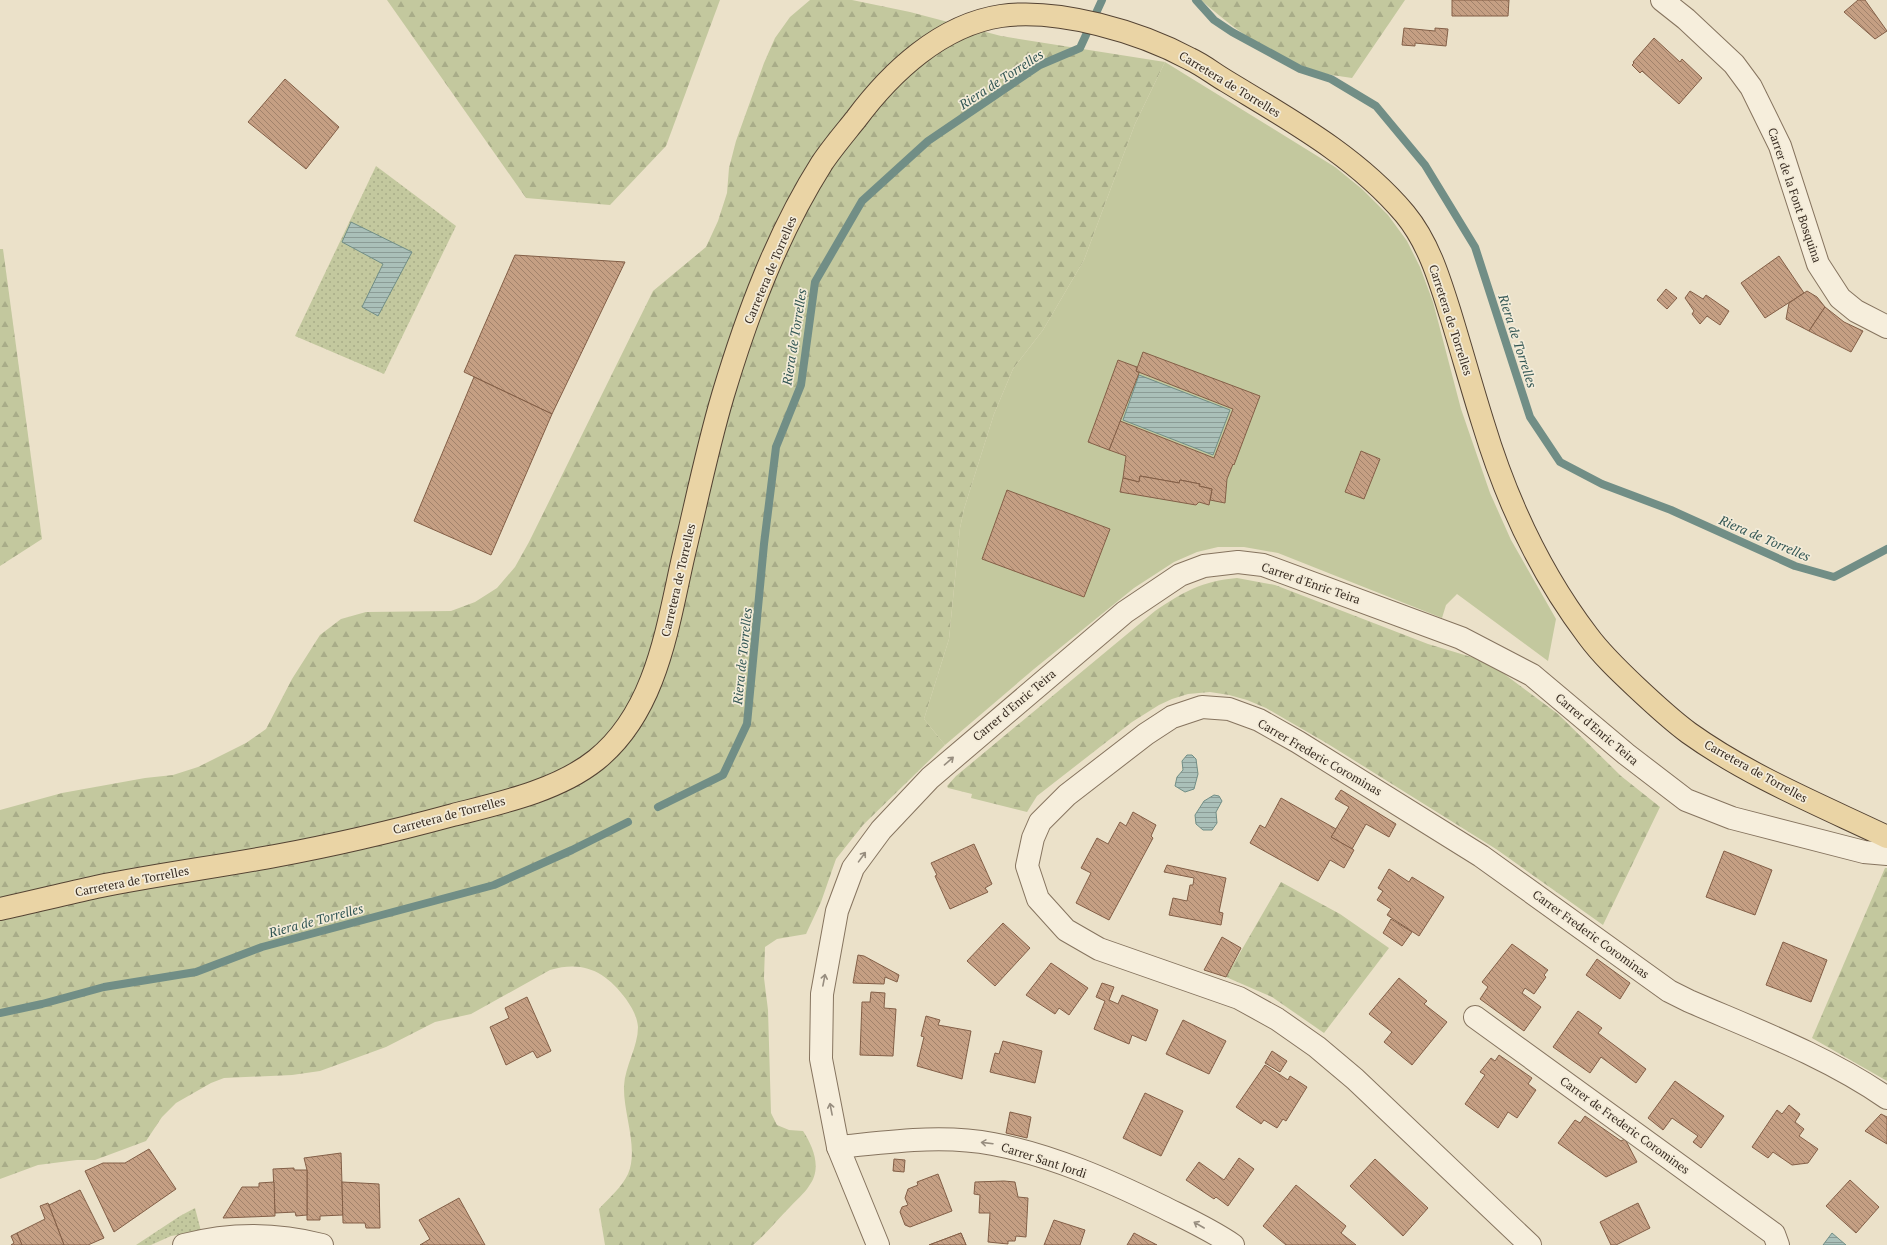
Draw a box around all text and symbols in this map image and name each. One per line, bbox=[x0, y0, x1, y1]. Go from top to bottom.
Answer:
water label: Riera de Torrelles bbox=[954, 45, 1047, 114]
street label: Carretera de Torrelles bbox=[1177, 48, 1283, 120]
street label: Carrer de la Font Bosquina bbox=[1765, 125, 1825, 265]
street label: Carretera de Torrelles bbox=[740, 214, 800, 326]
street label: Carretera de Torrelles bbox=[1426, 263, 1476, 377]
water label: Riera de Torrelles bbox=[777, 287, 811, 387]
water label: Riera de Torrelles bbox=[1494, 291, 1542, 391]
water label: Riera de Torrelles bbox=[1716, 510, 1814, 566]
street label: Carretera de Torrelles bbox=[658, 522, 698, 638]
street label: Carrer d'Enric Teira bbox=[1260, 559, 1362, 607]
water label: Riera de Torrelles bbox=[728, 606, 756, 706]
street label: Carrer d'Enric Teira bbox=[969, 666, 1059, 744]
street label: Carrer d'Enric Teira bbox=[1552, 690, 1642, 768]
street label: Carrer Frederic Corominas bbox=[1255, 715, 1385, 799]
street label: Carretera de Torrelles bbox=[1702, 736, 1810, 806]
one-way arrow bbox=[944, 757, 954, 766]
street label: Carretera de Torrelles bbox=[391, 793, 507, 837]
one-way arrow bbox=[857, 852, 866, 863]
street label: Carretera de Torrelles bbox=[74, 863, 190, 899]
street label: Carrer Frederic Corominas bbox=[1530, 887, 1652, 981]
water label: Riera de Torrelles bbox=[266, 899, 366, 942]
one-way arrow bbox=[820, 974, 828, 987]
street label: Carrer de Frederic Coromines bbox=[1557, 1073, 1693, 1177]
one-way arrow bbox=[826, 1103, 834, 1116]
street label: Carrer Sant Jordi bbox=[999, 1139, 1089, 1181]
one-way arrow bbox=[981, 1140, 994, 1147]
one-way arrow bbox=[1193, 1221, 1205, 1229]

